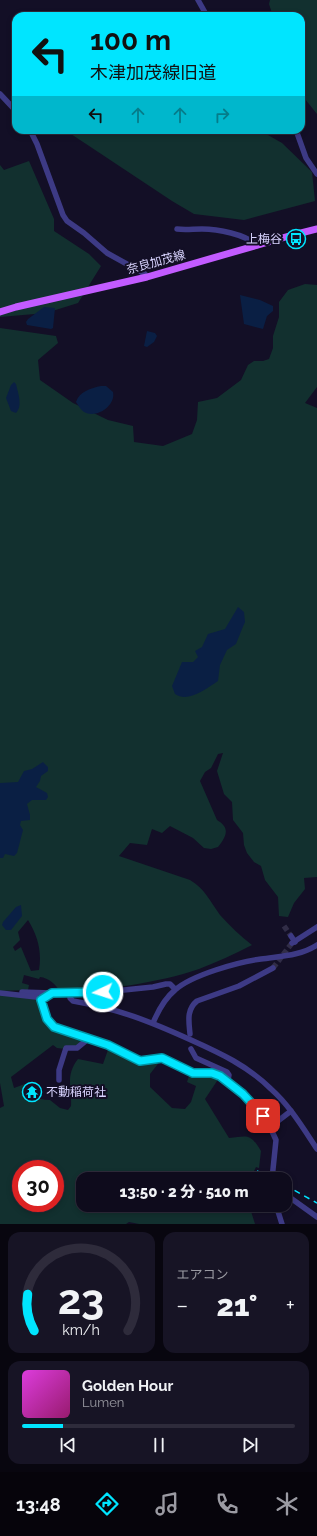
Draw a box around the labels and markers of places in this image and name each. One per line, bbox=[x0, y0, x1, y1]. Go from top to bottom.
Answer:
bus stop icon: 上梅谷 bbox=[285, 228, 307, 250]
place label: 上梅谷 bbox=[246, 232, 282, 246]
temple icon: 不動稲荷社 bbox=[21, 1081, 43, 1103]
place label: 不動稲荷社 bbox=[46, 1085, 106, 1099]
pin bbox=[246, 1099, 280, 1133]

